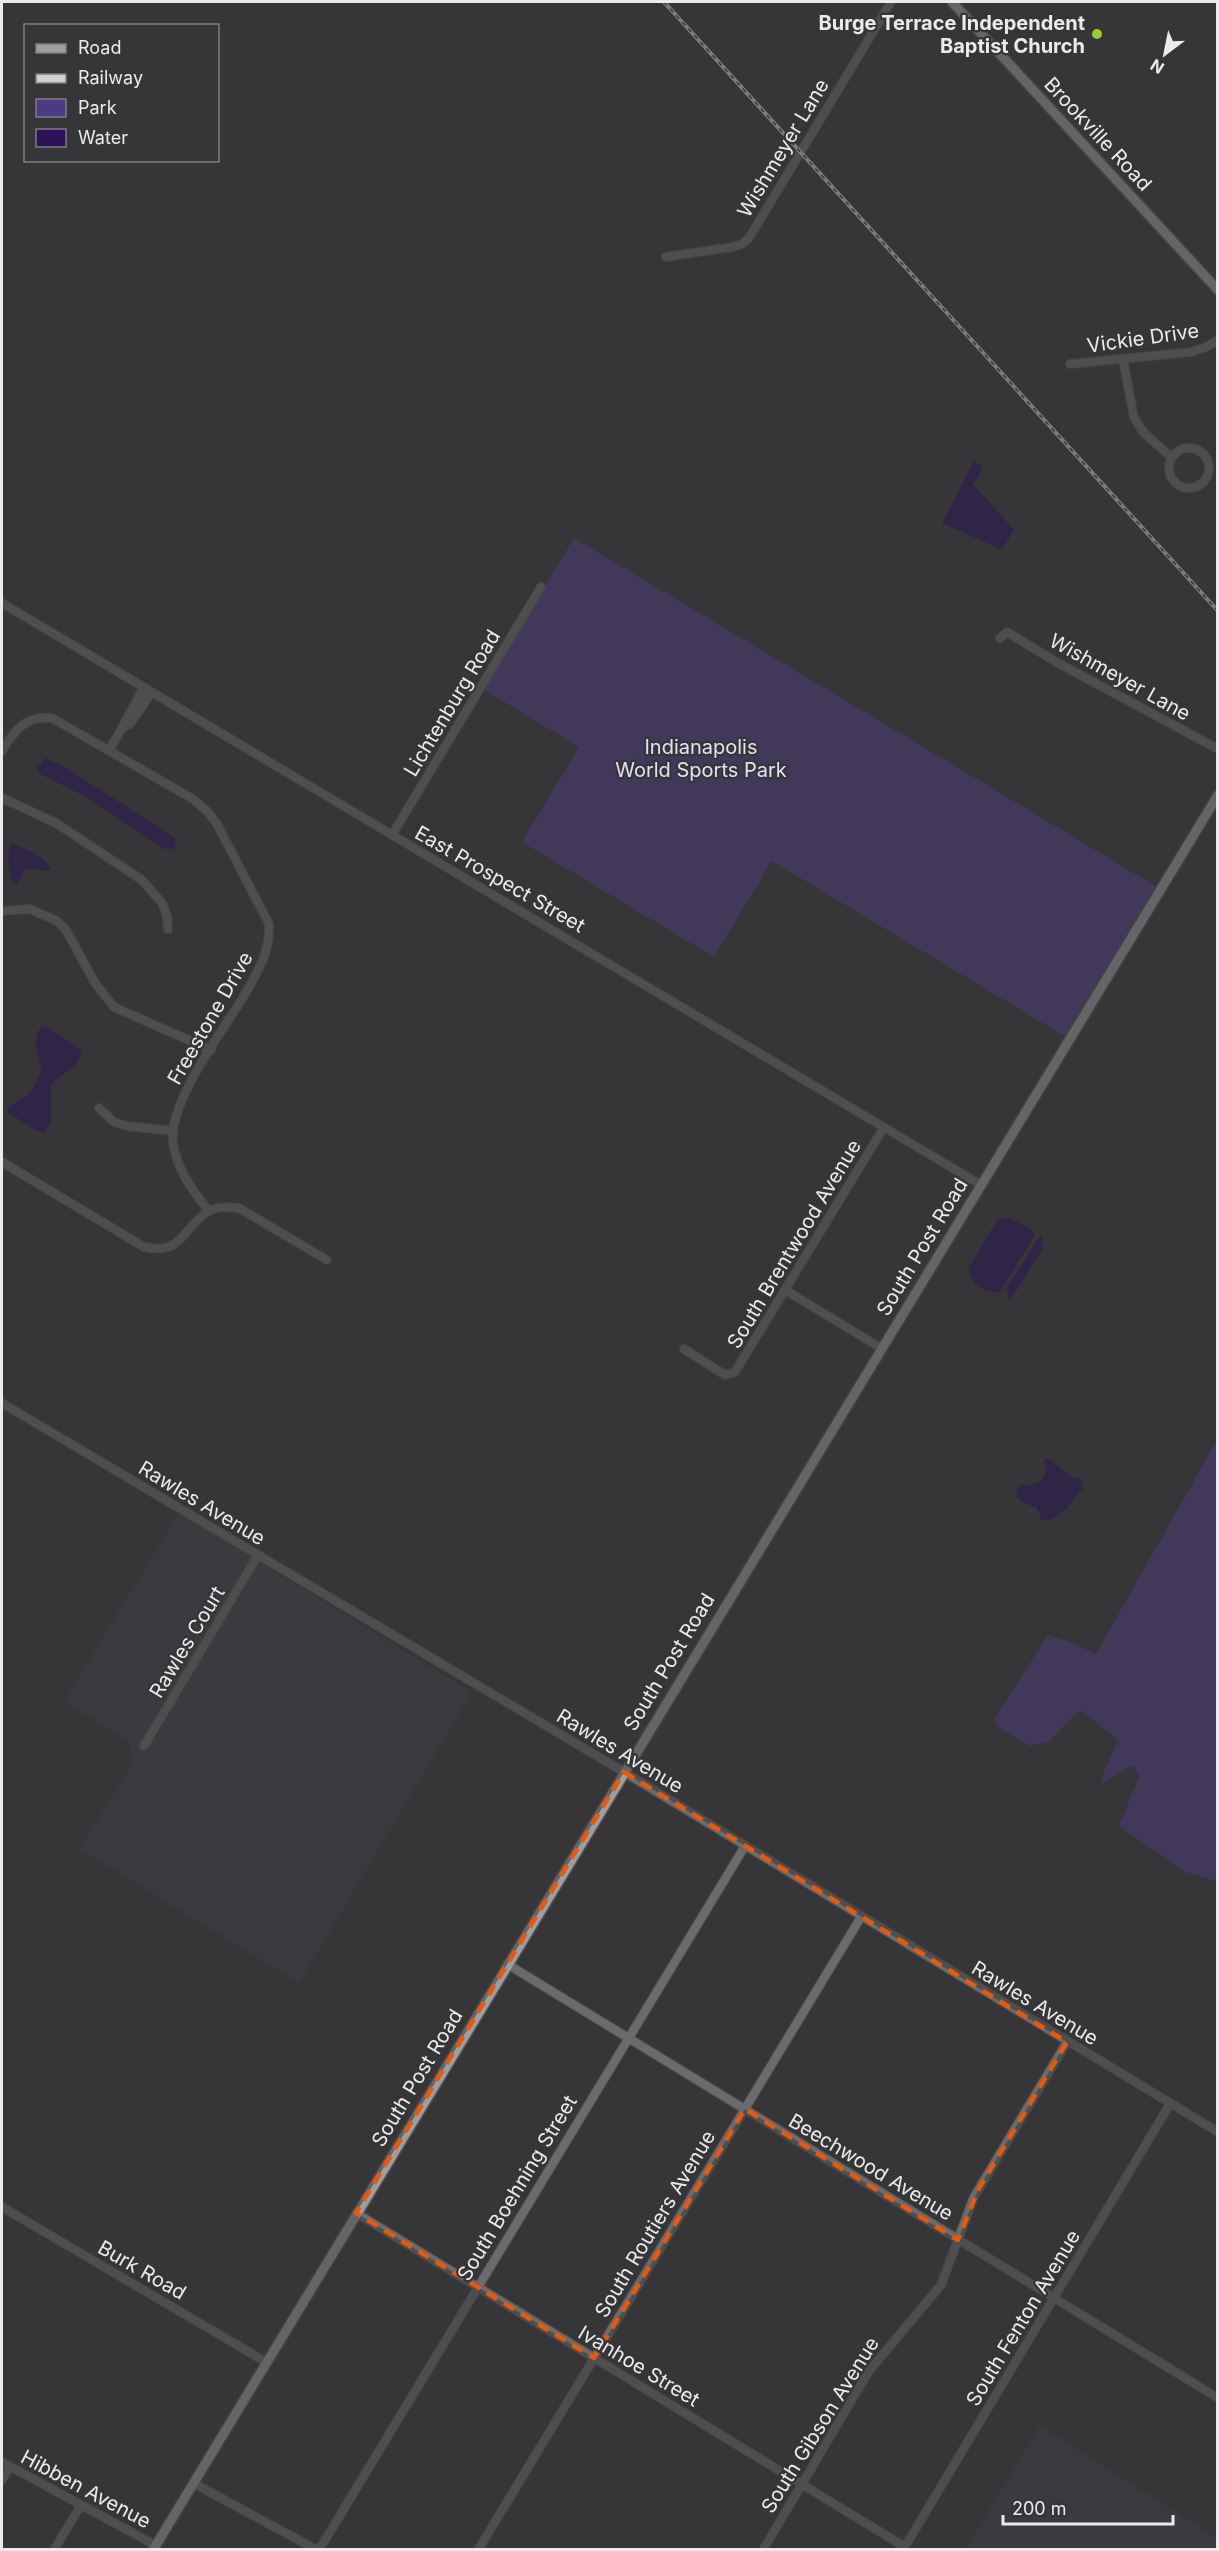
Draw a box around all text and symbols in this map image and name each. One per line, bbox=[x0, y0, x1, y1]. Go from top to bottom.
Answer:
place label: Burge Terrace Independent Baptist Church bbox=[819, 11, 1085, 58]
legend bbox=[24, 24, 219, 162]
north arrow bbox=[1135, 24, 1195, 84]
marker: Burge Terrace Independent Baptist Church bbox=[1090, 27, 1104, 41]
text: Road bbox=[78, 37, 121, 58]
text: N bbox=[1147, 55, 1168, 78]
text: Railway bbox=[78, 67, 143, 88]
street label: Brookville Road bbox=[1039, 72, 1157, 196]
street label: Wishmeyer Lane bbox=[732, 74, 834, 222]
text: Park bbox=[78, 97, 117, 118]
text: Water bbox=[78, 127, 128, 148]
street label: Vickie Drive bbox=[1085, 318, 1201, 358]
street label: Lichtenburg Road bbox=[399, 625, 505, 781]
street label: Wishmeyer Lane bbox=[1045, 628, 1195, 726]
park label: Indianapolis World Sports Park bbox=[615, 735, 787, 782]
street label: East Prospect Street bbox=[411, 820, 590, 938]
street label: Freestone Drive bbox=[162, 947, 258, 1089]
street label: South Brentwood Avenue bbox=[722, 1135, 866, 1353]
street label: South Post Road bbox=[871, 1174, 973, 1320]
street label: Rawles Avenue bbox=[134, 1456, 270, 1550]
street label: Rawles Court bbox=[144, 1581, 230, 1702]
street label: South Post Road bbox=[618, 1589, 720, 1735]
street label: Rawles Avenue bbox=[552, 1704, 688, 1798]
street label: Rawles Avenue bbox=[967, 1956, 1103, 2050]
street label: South Post Road bbox=[366, 2005, 468, 2151]
street label: South Boehning Street bbox=[452, 2091, 582, 2285]
street label: Beechwood Avenue bbox=[784, 2108, 958, 2226]
street label: South Routiers Avenue bbox=[590, 2126, 720, 2322]
street label: South Fenton Avenue bbox=[961, 2226, 1085, 2410]
street label: Burk Road bbox=[94, 2235, 190, 2305]
street label: Ivanhoe Street bbox=[574, 2320, 704, 2412]
street label: South Gibson Avenue bbox=[756, 2333, 884, 2517]
street label: Hibben Avenue bbox=[17, 2445, 155, 2533]
scale bar bbox=[1003, 2488, 1172, 2526]
text: 200 m bbox=[1012, 2498, 1067, 2519]

